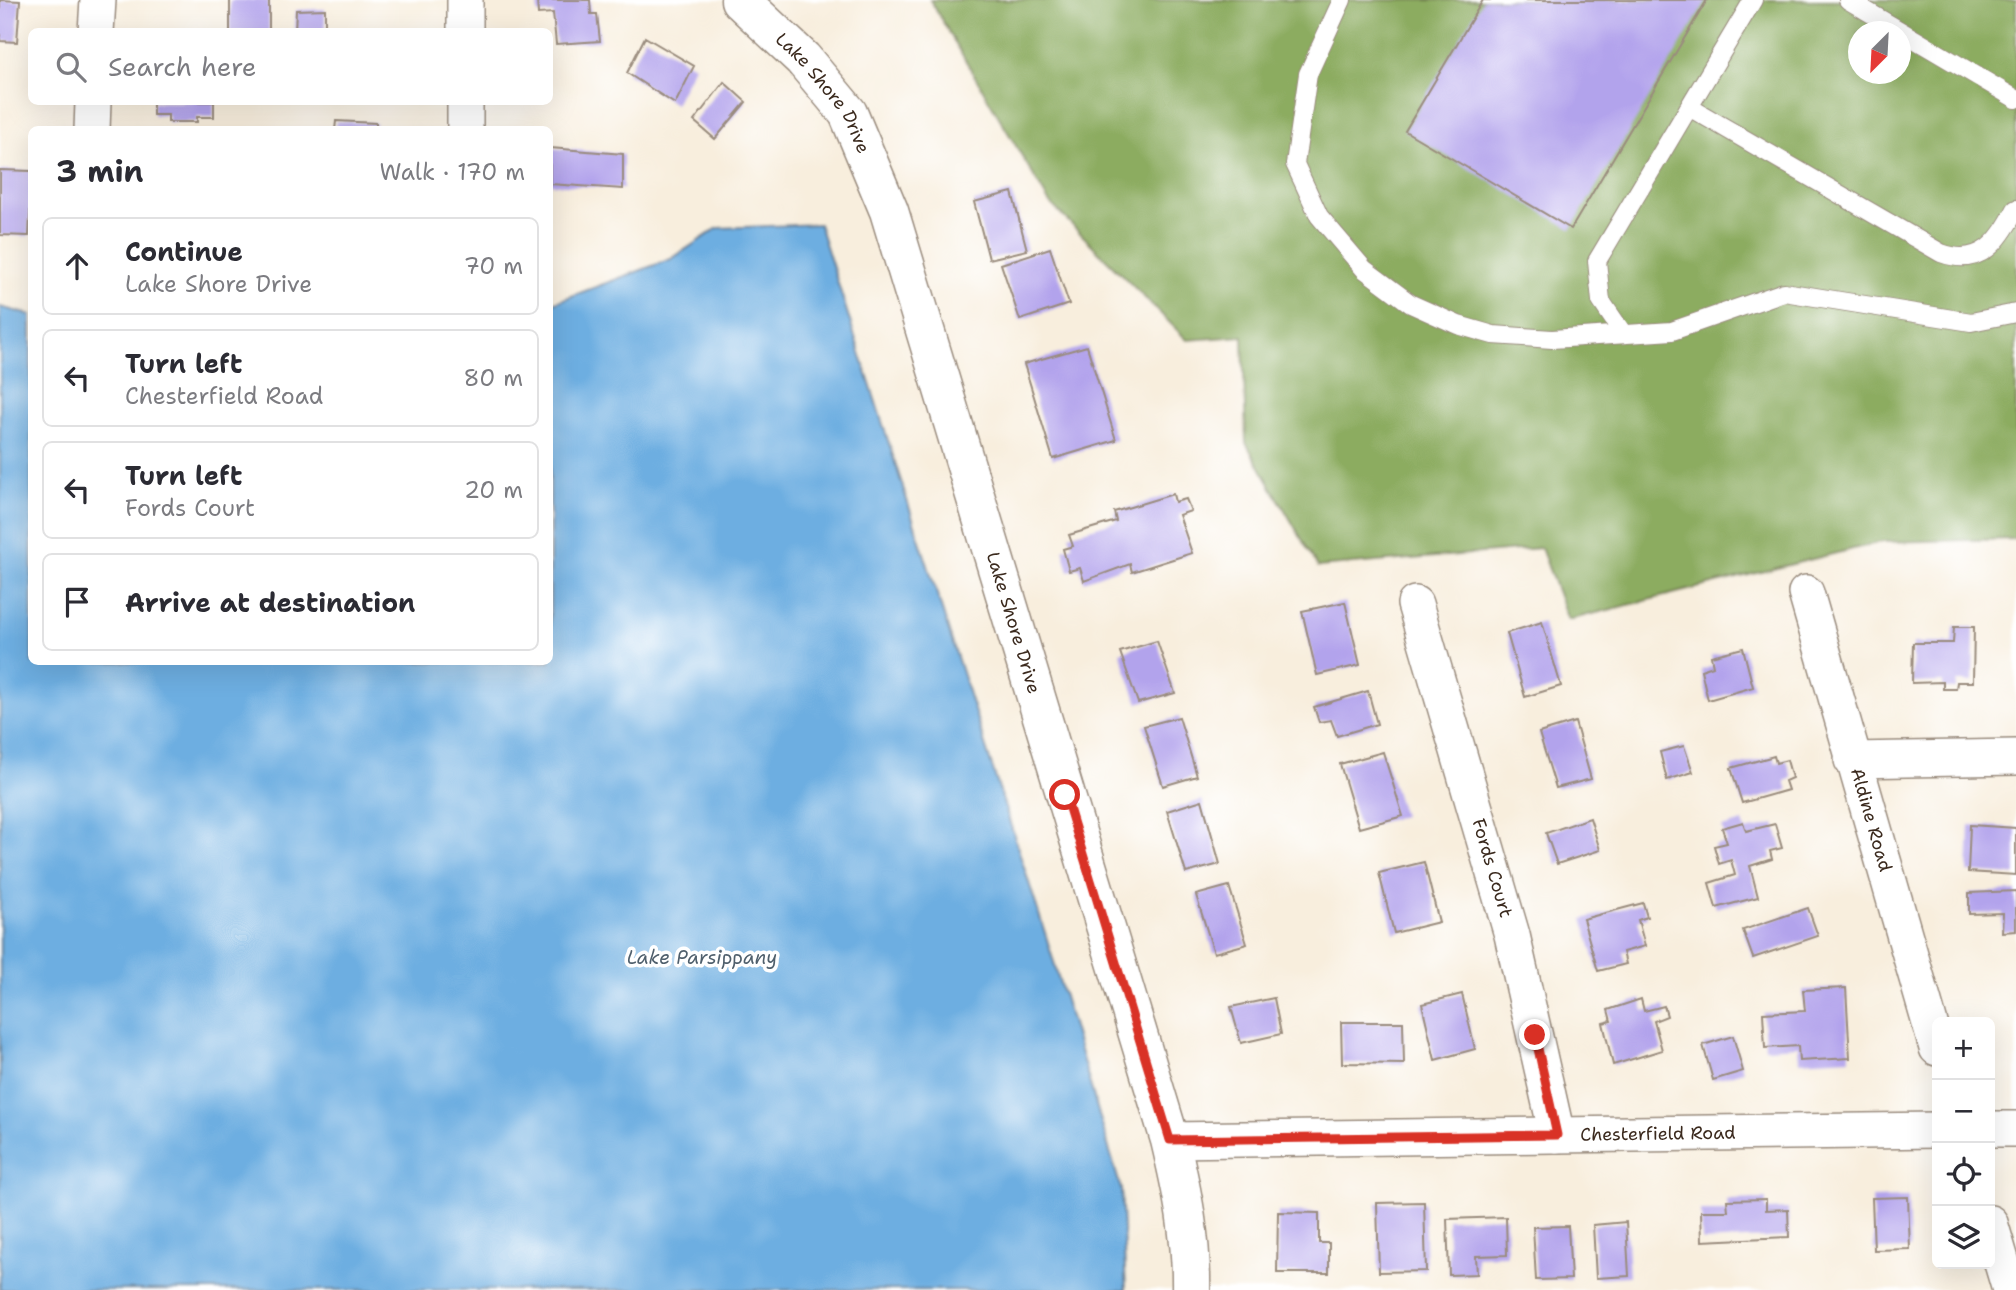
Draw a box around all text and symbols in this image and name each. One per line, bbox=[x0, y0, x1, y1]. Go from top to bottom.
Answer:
north arrow bbox=[1848, 21, 1911, 84]
street label: Lake Shore Drive bbox=[770, 27, 876, 157]
search box bbox=[28, 28, 553, 105]
icon: search bbox=[52, 48, 90, 86]
text: Search here bbox=[108, 49, 257, 84]
text: 3 min bbox=[56, 151, 143, 192]
text: Walk · 170 m bbox=[380, 157, 525, 187]
text: Continue bbox=[125, 234, 243, 269]
icon: ahead bbox=[58, 247, 96, 285]
text: 70 m bbox=[464, 251, 523, 281]
text: Lake Shore Drive bbox=[125, 269, 312, 299]
text: Turn left bbox=[125, 346, 242, 381]
icon: left bbox=[58, 359, 96, 397]
text: 80 m bbox=[464, 363, 523, 393]
text: Chesterfield Road bbox=[125, 381, 323, 411]
text: Turn left bbox=[125, 458, 242, 493]
icon: left bbox=[58, 471, 96, 509]
text: 20 m bbox=[464, 475, 523, 505]
text: Fords Court bbox=[125, 493, 255, 523]
street label: Lake Shore Drive bbox=[981, 549, 1046, 696]
icon: arrive bbox=[58, 583, 96, 621]
text: Arrive at destination bbox=[125, 585, 415, 620]
street label: Aldine Road bbox=[1845, 765, 1898, 874]
route start bbox=[1049, 779, 1080, 810]
street label: Fords Court bbox=[1466, 816, 1518, 920]
water label: Lake Parsippany bbox=[627, 945, 777, 970]
map controls bbox=[1932, 1017, 1995, 1269]
button: + bbox=[1932, 1017, 1995, 1080]
route end bbox=[1519, 1019, 1550, 1050]
button: − bbox=[1932, 1080, 1995, 1143]
street label: Chesterfield Road bbox=[1580, 1121, 1736, 1147]
button: locate bbox=[1932, 1143, 1995, 1206]
button: layers bbox=[1932, 1206, 1995, 1269]

